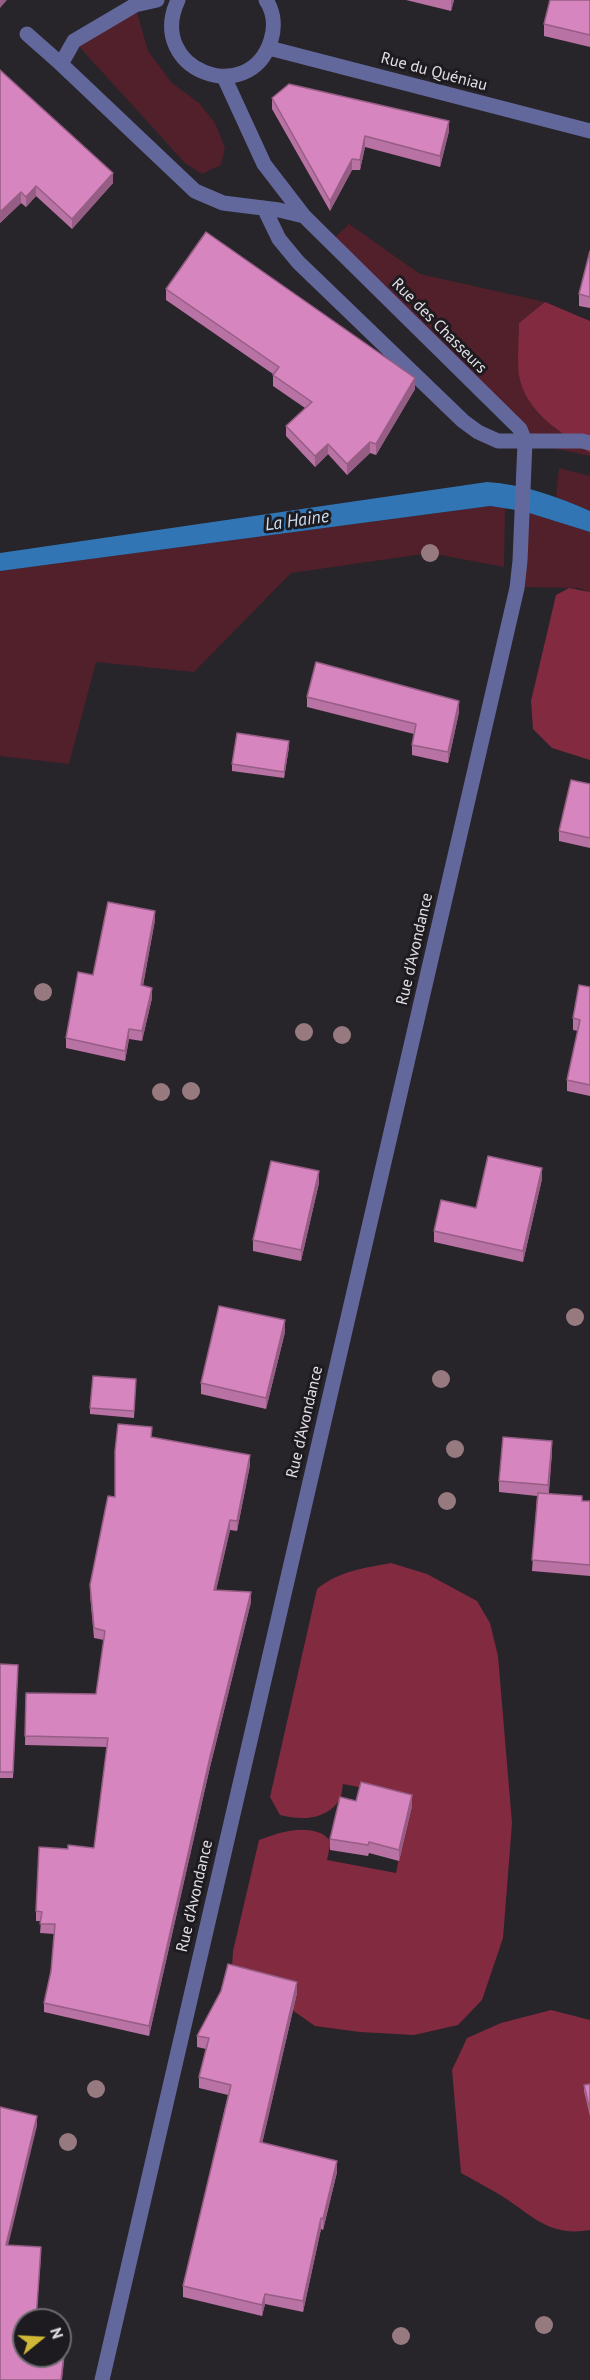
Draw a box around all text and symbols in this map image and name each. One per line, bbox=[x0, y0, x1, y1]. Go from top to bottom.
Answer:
street label: Rue du Quéniau bbox=[379, 49, 489, 95]
street label: Rue des Chasseurs bbox=[388, 275, 490, 377]
water label: La Haine bbox=[264, 506, 330, 536]
street label: Rue d'Avondance bbox=[393, 891, 437, 1007]
street label: Rue d'Avondance bbox=[283, 1364, 327, 1480]
street label: Rue d'Avondance bbox=[173, 1838, 217, 1954]
north arrow bbox=[12, 2308, 72, 2368]
text: N bbox=[46, 2325, 68, 2341]

